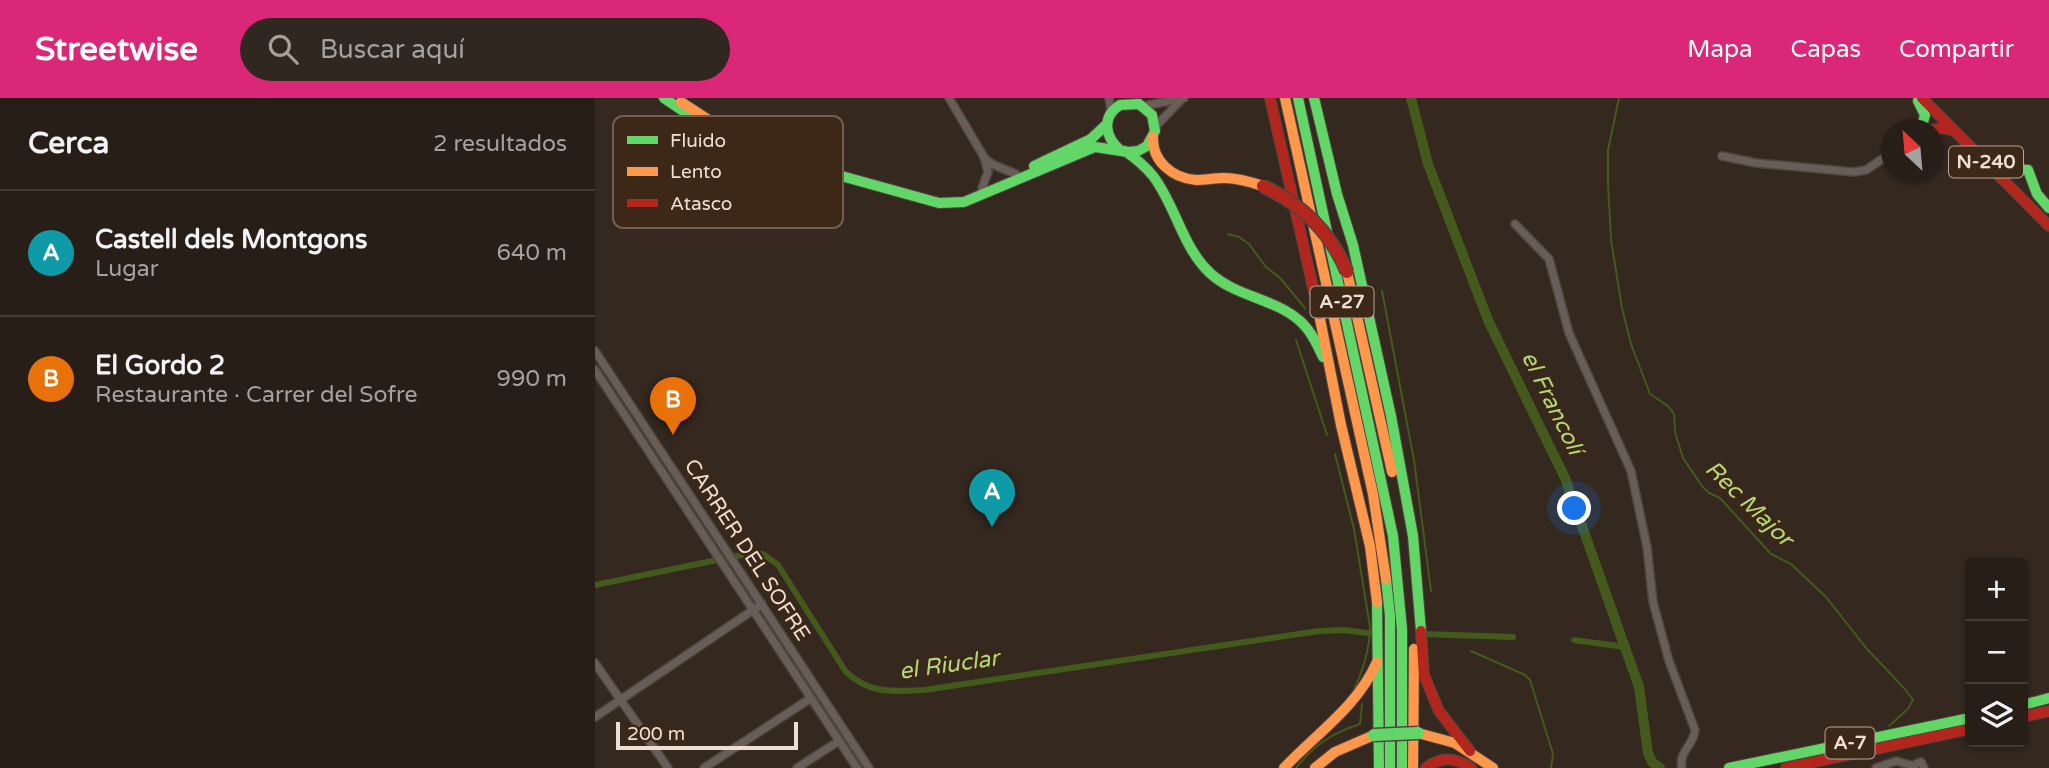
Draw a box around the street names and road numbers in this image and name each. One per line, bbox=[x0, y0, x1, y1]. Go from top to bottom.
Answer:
road number: N-240 bbox=[1949, 146, 2023, 178]
road number: A-27 bbox=[1311, 286, 1373, 318]
street label: CARRER DEL SOFRE bbox=[679, 454, 815, 646]
road number: A-7 bbox=[1825, 728, 1875, 758]

